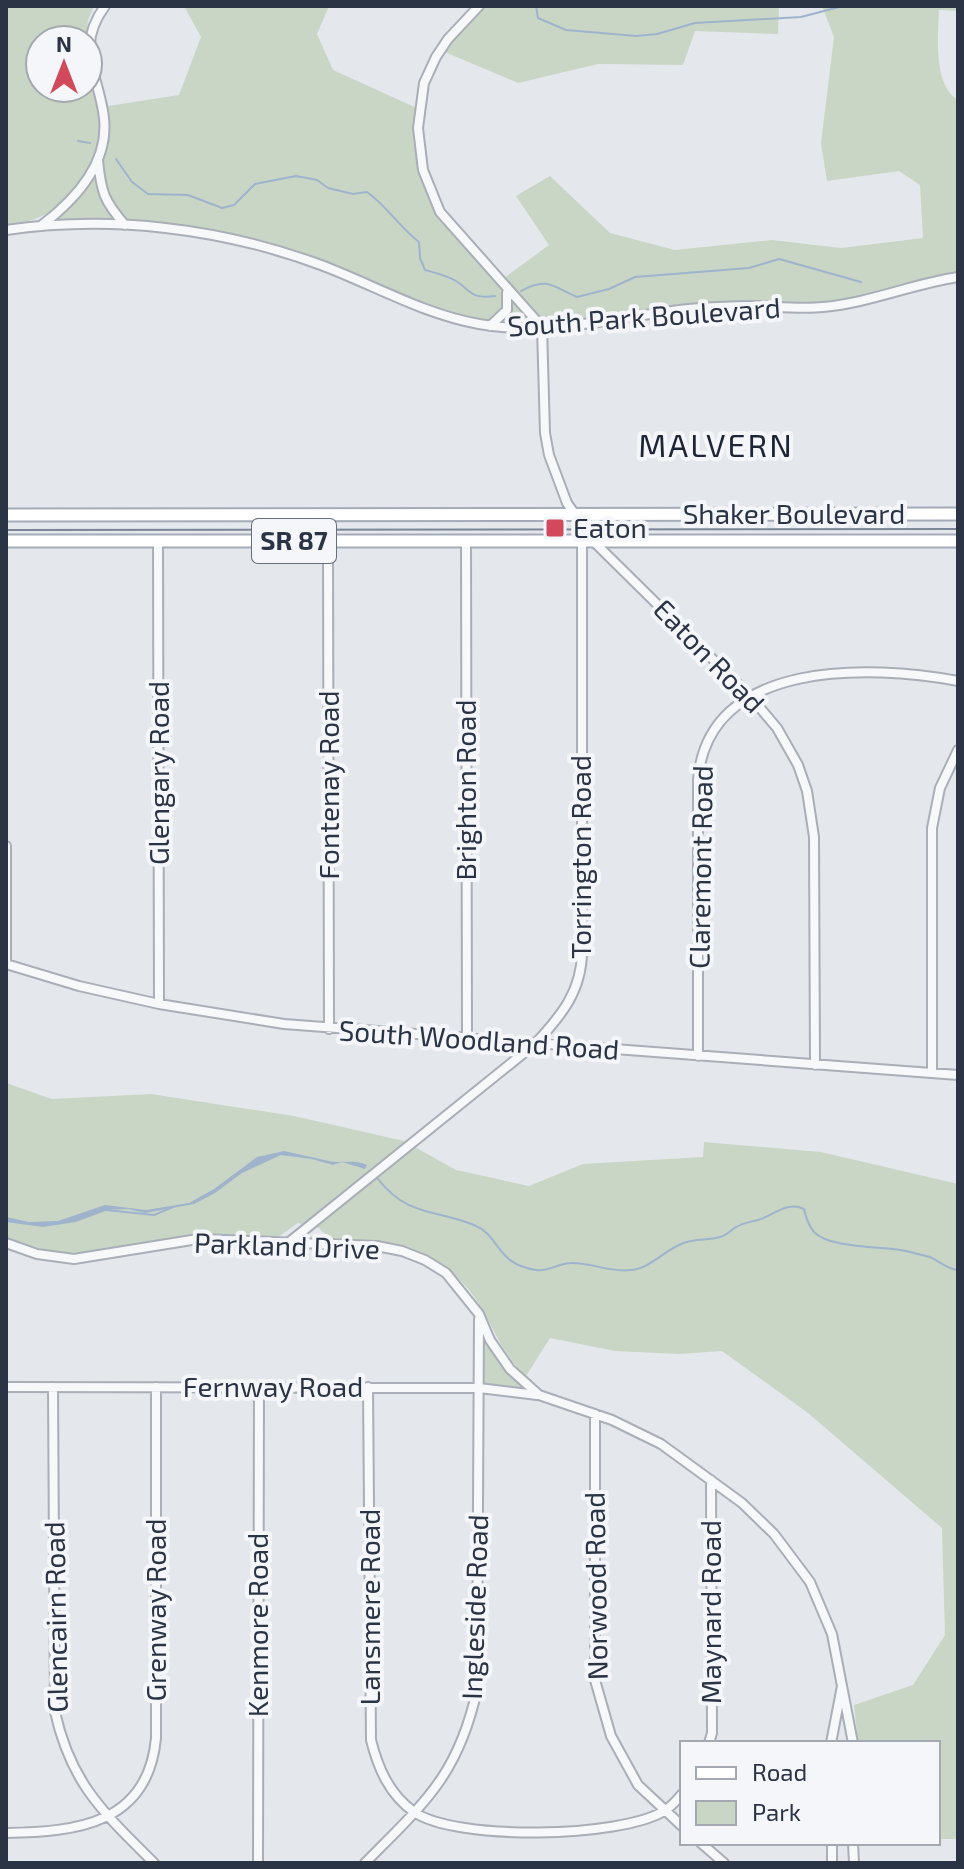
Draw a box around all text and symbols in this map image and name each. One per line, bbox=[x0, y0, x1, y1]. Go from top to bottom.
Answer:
north arrow bbox=[24, 24, 104, 104]
text: N bbox=[56, 30, 72, 56]
street label: South Park Boulevard bbox=[506, 290, 782, 343]
district label: MALVERN bbox=[638, 425, 794, 463]
street label: Shaker Boulevard bbox=[683, 496, 905, 530]
place label: Eaton bbox=[573, 510, 647, 544]
marker: Eaton bbox=[544, 517, 566, 539]
road number: SR 87 bbox=[252, 519, 336, 563]
street label: Eaton Road bbox=[647, 591, 772, 719]
street label: Glengary Road bbox=[141, 681, 175, 865]
street label: Fontenay Road bbox=[311, 690, 345, 880]
street label: Brighton Road bbox=[448, 700, 482, 881]
street label: Torrington Road bbox=[563, 755, 597, 959]
street label: Claremont Road bbox=[681, 765, 719, 969]
street label: South Woodland Road bbox=[338, 1012, 620, 1066]
street label: Parkland Drive bbox=[194, 1225, 381, 1265]
street label: Fernway Road bbox=[183, 1369, 363, 1403]
street label: Norwood Road bbox=[576, 1492, 614, 1681]
street label: Lansmere Road bbox=[352, 1509, 386, 1705]
street label: Ingleside Road bbox=[454, 1514, 494, 1700]
street label: Grenway Road bbox=[138, 1518, 172, 1702]
street label: Maynard Road bbox=[693, 1520, 727, 1704]
street label: Glencairn Road bbox=[36, 1521, 74, 1713]
street label: Kenmore Road bbox=[240, 1533, 274, 1717]
legend bbox=[680, 1741, 940, 1845]
text: Road bbox=[752, 1757, 807, 1786]
text: Park bbox=[752, 1797, 801, 1826]

